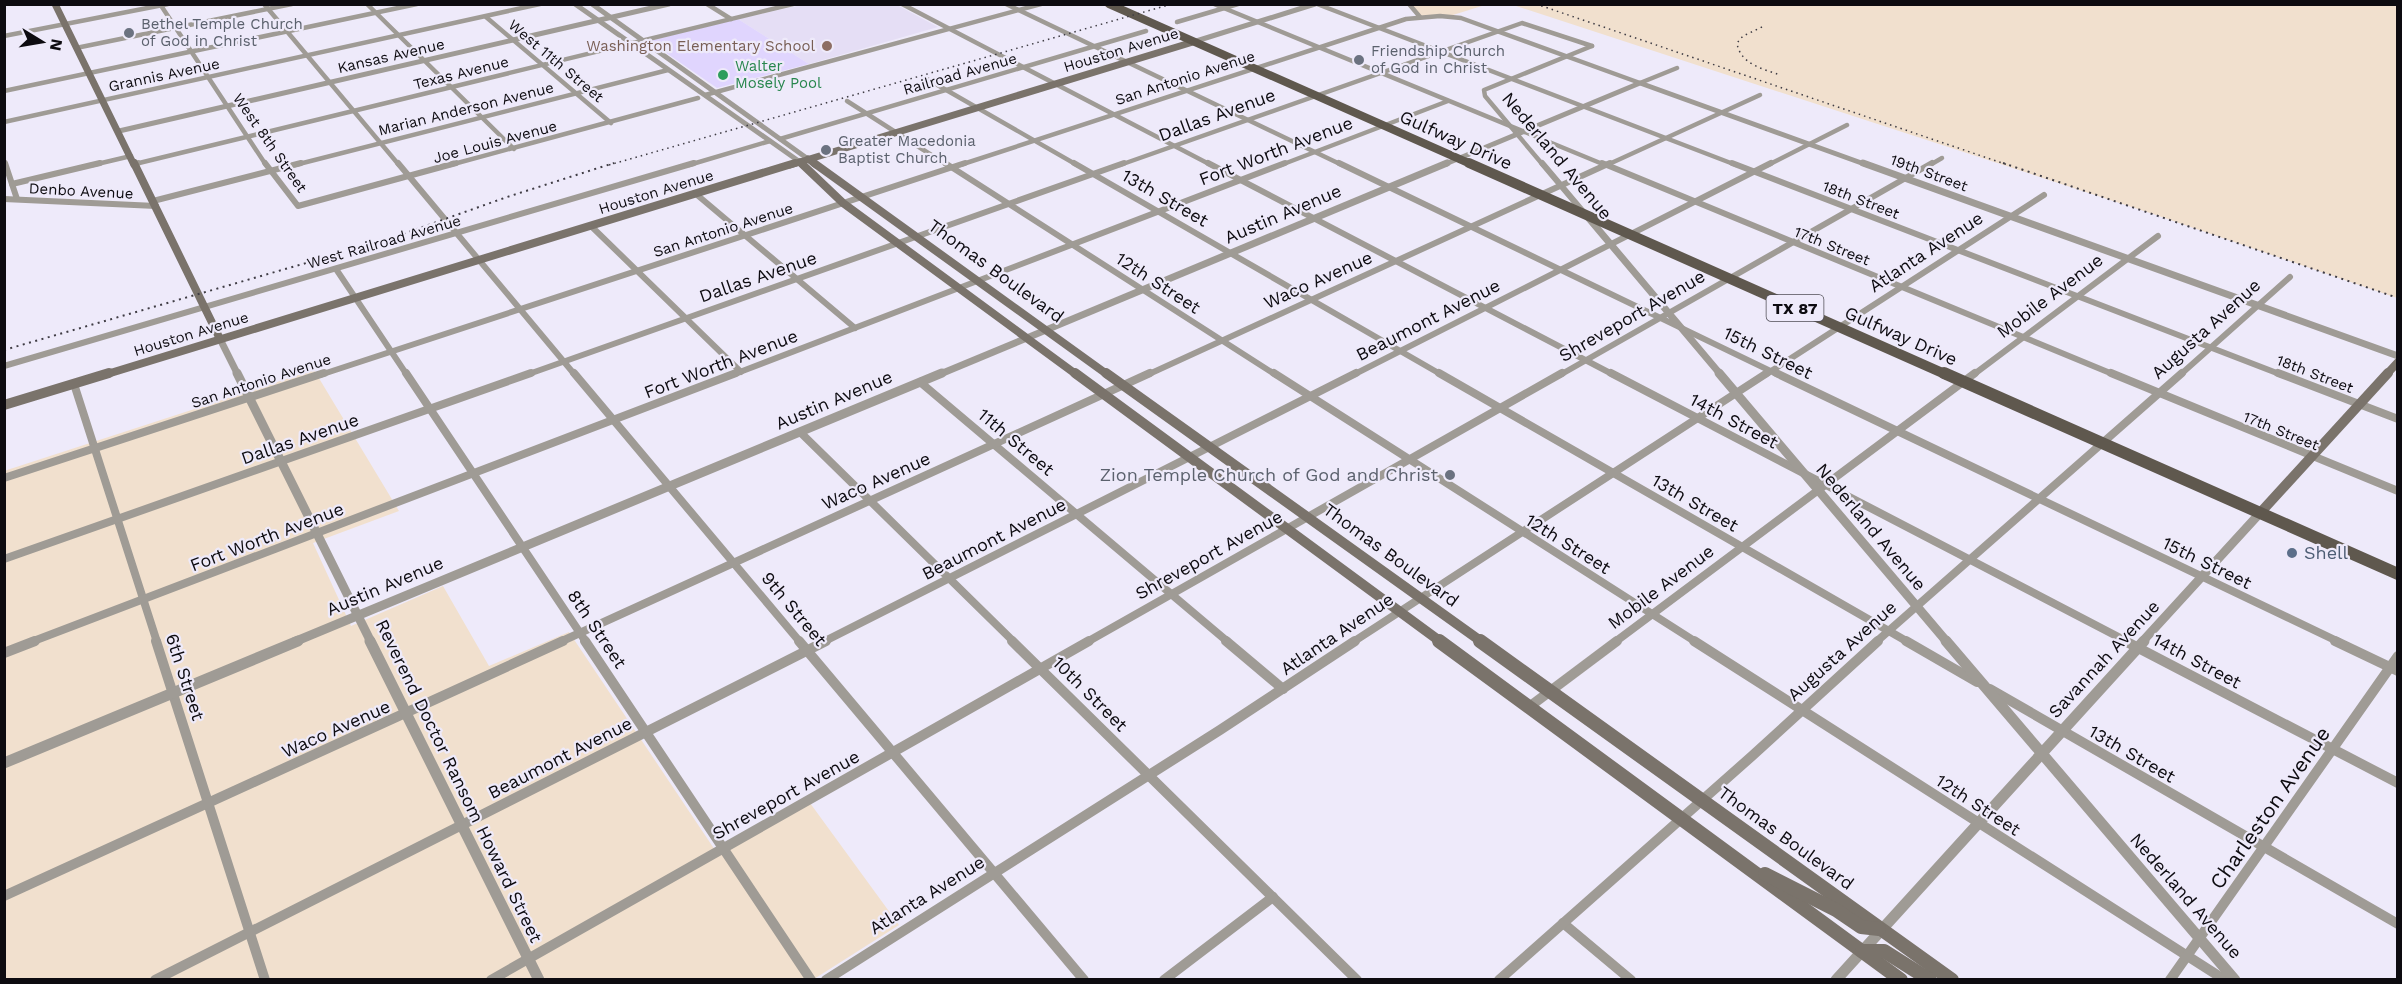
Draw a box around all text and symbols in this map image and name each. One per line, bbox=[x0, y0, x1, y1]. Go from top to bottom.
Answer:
north arrow bbox=[12, 12, 72, 72]
place label: Bethel Temple Church of God in Christ bbox=[141, 15, 303, 50]
street label: West 11th Street bbox=[505, 16, 608, 107]
street label: Houston Avenue bbox=[1061, 24, 1181, 76]
marker: Bethel Temple Church of God in Christ bbox=[122, 26, 136, 40]
street label: Kansas Avenue bbox=[336, 35, 446, 77]
text: N bbox=[46, 37, 67, 52]
place label: Washington Elementary School bbox=[586, 37, 815, 55]
marker: Washington Elementary School bbox=[820, 39, 834, 53]
place label: Friendship Church of God in Christ bbox=[1371, 42, 1505, 77]
street label: San Antonio Avenue bbox=[1113, 47, 1257, 109]
street label: Railroad Avenue bbox=[901, 49, 1019, 99]
street label: Texas Avenue bbox=[411, 52, 511, 94]
marker: Friendship Church of God in Christ bbox=[1352, 53, 1366, 67]
street label: Grannis Avenue bbox=[107, 54, 221, 96]
place label: Walter Mosely Pool bbox=[735, 57, 822, 92]
marker: Walter Mosely Pool bbox=[716, 68, 730, 82]
street label: Marian Anderson Avenue bbox=[376, 78, 556, 140]
street label: Dallas Avenue bbox=[1155, 84, 1278, 145]
street label: Nederland Avenue bbox=[1498, 88, 1617, 224]
street label: West 8th Street bbox=[229, 90, 311, 197]
street label: Gulfway Drive bbox=[1397, 105, 1516, 174]
street label: Fort Worth Avenue bbox=[1196, 112, 1356, 190]
street label: Joe Louis Avenue bbox=[431, 117, 559, 167]
place label: Greater Macedonia Baptist Church bbox=[838, 132, 976, 167]
marker: Greater Macedonia Baptist Church bbox=[819, 143, 833, 157]
street label: 19th Street bbox=[1888, 151, 1971, 196]
street label: 13th Street bbox=[1118, 164, 1213, 231]
street label: Houston Avenue bbox=[596, 166, 716, 218]
street label: 18th Street bbox=[1820, 177, 1903, 223]
street label: Denbo Avenue bbox=[28, 179, 134, 203]
street label: Austin Avenue bbox=[1221, 179, 1344, 248]
street label: San Antonio Avenue bbox=[651, 199, 795, 261]
street label: Atlanta Avenue bbox=[1865, 207, 1987, 296]
street label: West Railroad Avenue bbox=[305, 211, 463, 273]
street label: Thomas Boulevard bbox=[924, 214, 1068, 327]
street label: 17th Street bbox=[1791, 223, 1873, 270]
street label: Waco Avenue bbox=[1260, 246, 1375, 313]
street label: Dallas Avenue bbox=[696, 247, 819, 306]
street label: 12th Street bbox=[1112, 247, 1205, 318]
street label: Mobile Avenue bbox=[1993, 249, 2107, 342]
street label: Shreveport Avenue bbox=[1555, 265, 1709, 366]
street label: Beaumont Avenue bbox=[1352, 274, 1503, 365]
street label: Augusta Avenue bbox=[2147, 274, 2264, 383]
road number: TX 87 bbox=[1766, 295, 1824, 321]
street label: Gulfway Drive bbox=[1842, 301, 1961, 370]
street label: Houston Avenue bbox=[131, 308, 251, 360]
street label: 15th Street bbox=[1720, 322, 1817, 383]
street label: Fort Worth Avenue bbox=[641, 325, 801, 403]
street label: San Antonio Avenue bbox=[189, 350, 333, 412]
street label: 18th Street bbox=[2274, 351, 2357, 397]
street label: Austin Avenue bbox=[772, 365, 895, 434]
street label: 14th Street bbox=[1686, 389, 1782, 453]
street label: 11th Street bbox=[974, 404, 1059, 480]
street label: 17th Street bbox=[2240, 408, 2322, 455]
street label: Dallas Avenue bbox=[238, 409, 361, 468]
street label: Waco Avenue bbox=[818, 447, 933, 514]
street label: Nederland Avenue bbox=[1812, 459, 1931, 595]
place label: Zion Temple Church of God and Christ bbox=[1100, 464, 1438, 485]
marker: Zion Temple Church of God and Christ bbox=[1443, 468, 1457, 482]
street label: 13th Street bbox=[1648, 469, 1743, 536]
street label: Beaumont Avenue bbox=[918, 493, 1069, 584]
street label: Fort Worth Avenue bbox=[187, 498, 347, 576]
street label: Thomas Boulevard bbox=[1319, 498, 1463, 611]
street label: Shreveport Avenue bbox=[1131, 505, 1286, 604]
street label: 12th Street bbox=[1522, 509, 1615, 578]
street label: 15th Street bbox=[2159, 532, 2256, 593]
street label: Mobile Avenue bbox=[1604, 540, 1718, 633]
place label: Shell bbox=[2304, 542, 2349, 563]
marker: Shell bbox=[2285, 546, 2299, 560]
street label: Austin Avenue bbox=[323, 551, 446, 620]
street label: 9th Street bbox=[757, 567, 832, 650]
street label: 8th Street bbox=[564, 586, 632, 672]
street label: Atlanta Avenue bbox=[1276, 588, 1397, 679]
street label: Savannah Avenue bbox=[2044, 595, 2164, 722]
street label: Augusta Avenue bbox=[1783, 596, 1900, 705]
street label: Reverend Doctor Ransom Howard Street bbox=[372, 616, 547, 946]
street label: 14th Street bbox=[2149, 629, 2245, 693]
street label: 6th Street bbox=[162, 631, 209, 723]
street label: 10th Street bbox=[1049, 652, 1132, 736]
street label: Waco Avenue bbox=[278, 695, 393, 762]
street label: Beaumont Avenue bbox=[484, 712, 635, 803]
street label: 13th Street bbox=[2085, 720, 2180, 787]
street label: Charleston Avenue bbox=[2204, 722, 2335, 894]
street label: Shreveport Avenue bbox=[708, 745, 863, 844]
street label: 12th Street bbox=[1932, 769, 2025, 840]
street label: Thomas Boulevard bbox=[1714, 781, 1858, 894]
street label: Nederland Avenue bbox=[2126, 829, 2247, 963]
street label: Atlanta Avenue bbox=[865, 851, 988, 938]

